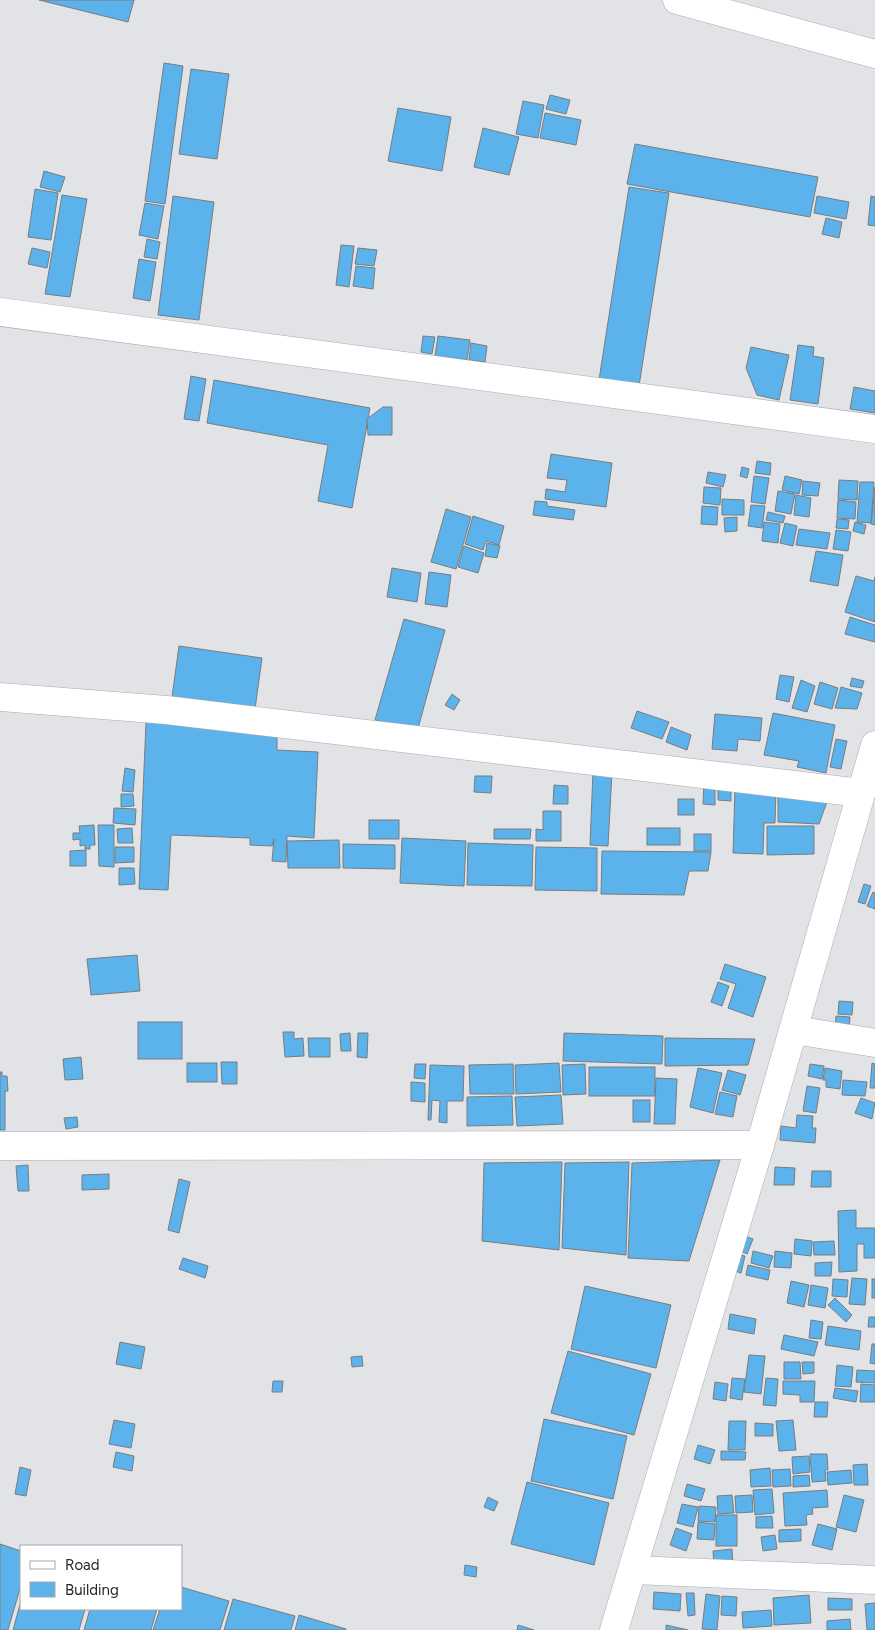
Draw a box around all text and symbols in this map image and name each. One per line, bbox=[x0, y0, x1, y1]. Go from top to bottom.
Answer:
legend bbox=[20, 1545, 182, 1610]
text: Road bbox=[65, 1556, 100, 1574]
text: Building bbox=[65, 1581, 119, 1599]

